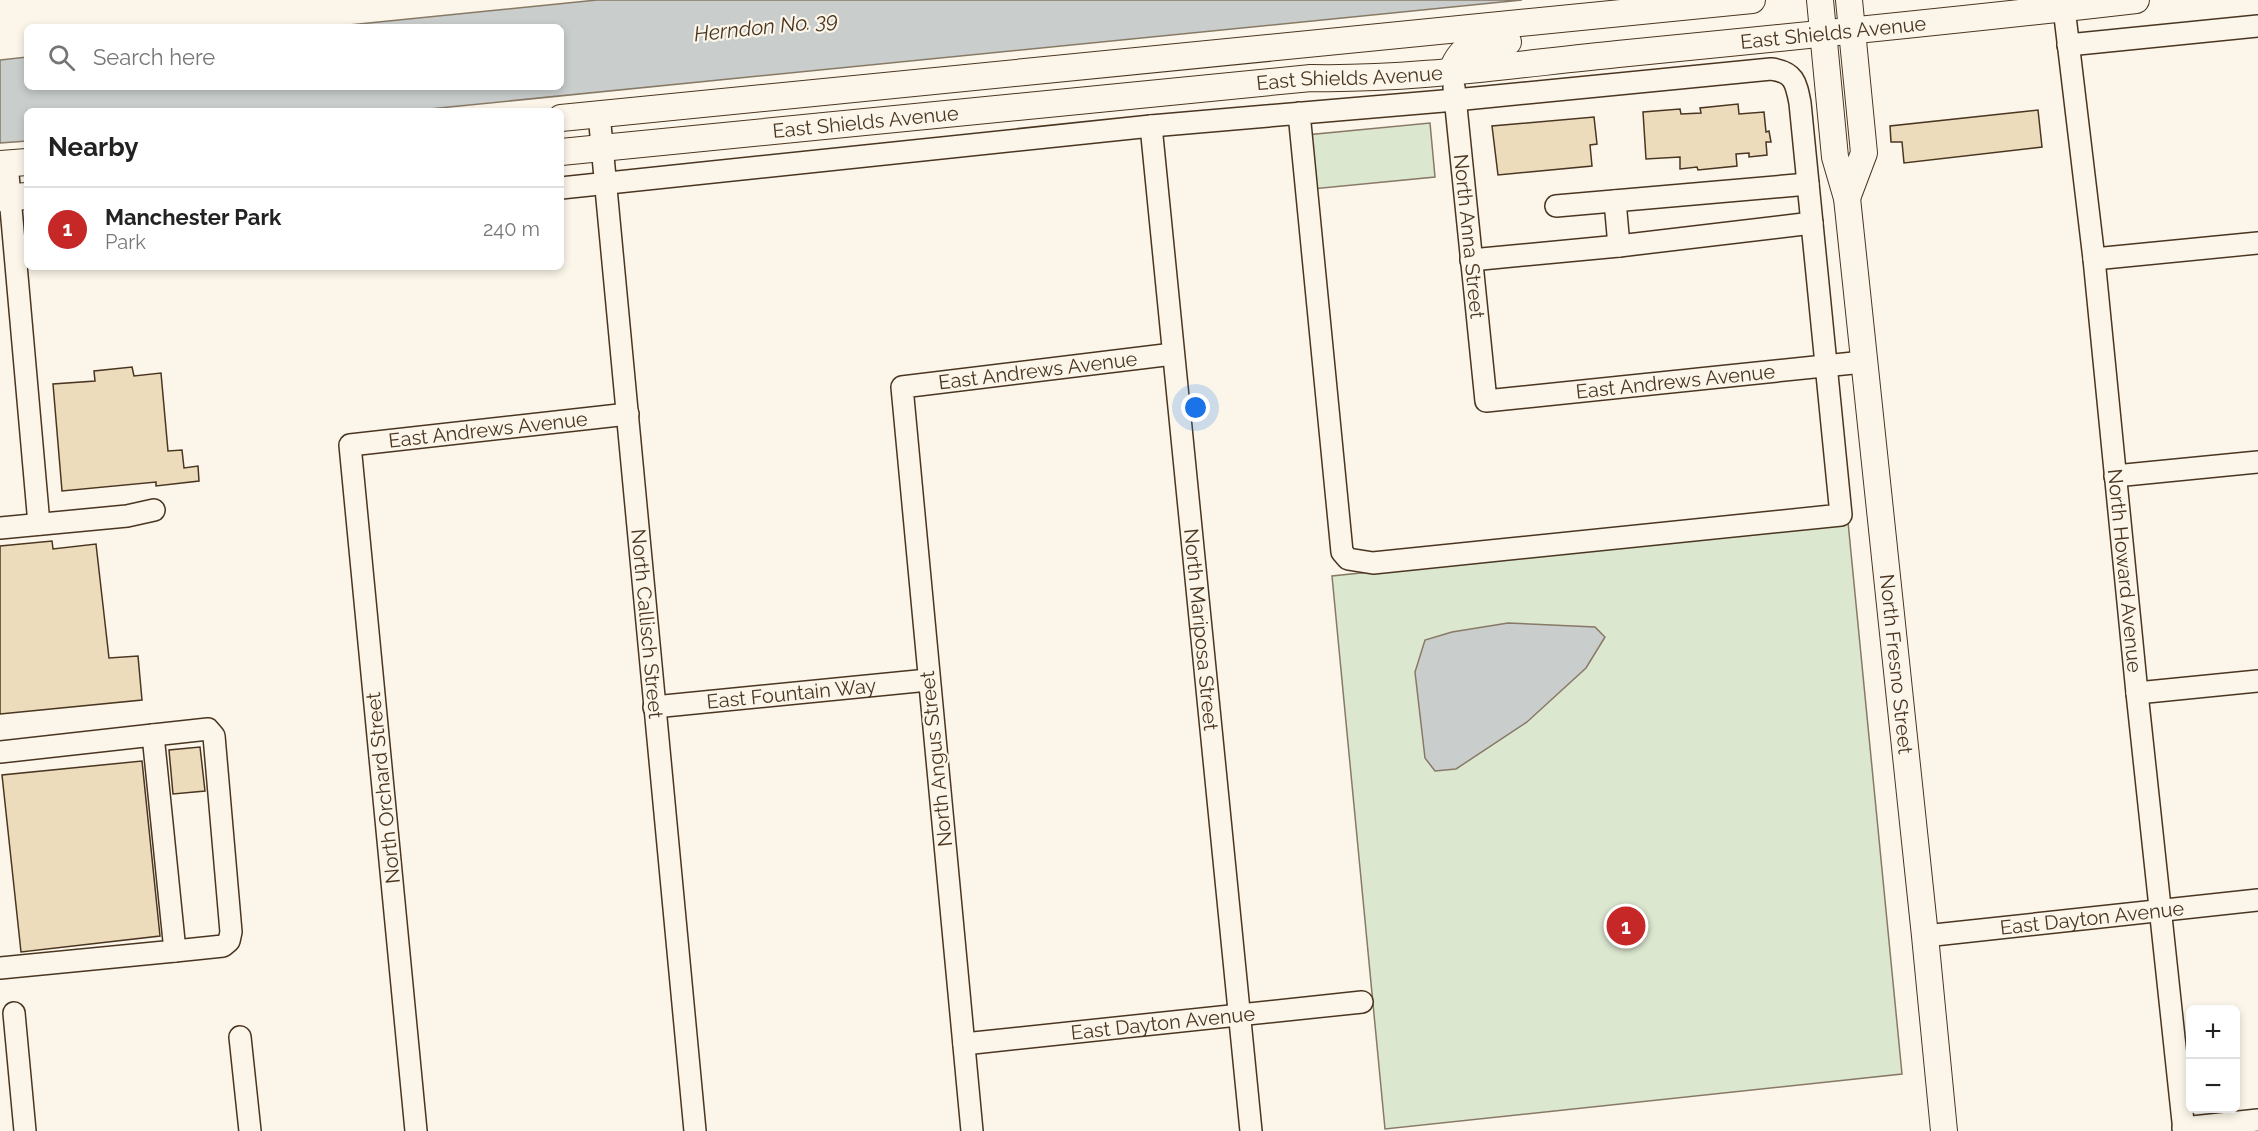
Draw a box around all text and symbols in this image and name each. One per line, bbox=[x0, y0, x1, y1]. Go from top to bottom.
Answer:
water label: Herndon No. 39 bbox=[693, 7, 839, 46]
street label: East Shields Avenue bbox=[1739, 11, 1928, 54]
search box bbox=[24, 24, 564, 90]
icon: search bbox=[45, 41, 78, 74]
text: Search here bbox=[93, 44, 215, 70]
street label: East Shields Avenue bbox=[1255, 61, 1444, 95]
street label: East Shields Avenue bbox=[771, 101, 960, 143]
text: Nearby bbox=[48, 132, 138, 162]
street label: North Anna Street bbox=[1449, 153, 1490, 320]
text: Manchester Park bbox=[105, 204, 281, 230]
text: 1 bbox=[63, 217, 72, 241]
text: 240 m bbox=[483, 217, 540, 241]
text: Park bbox=[105, 230, 146, 254]
street label: East Andrews Avenue bbox=[937, 346, 1139, 394]
street label: East Andrews Avenue bbox=[1575, 359, 1776, 404]
your location bbox=[1181, 393, 1210, 422]
street label: East Andrews Avenue bbox=[387, 407, 589, 453]
street label: North Howard Avenue bbox=[2103, 468, 2147, 674]
street label: North Mariposa Street bbox=[1179, 527, 1223, 732]
street label: North Callisch Street bbox=[626, 528, 668, 720]
street label: North Fresno Street bbox=[1875, 573, 1918, 756]
street label: North Angus Street bbox=[915, 670, 957, 848]
street label: East Fountain Way bbox=[705, 673, 877, 714]
street label: North Orchard Street bbox=[361, 691, 405, 885]
street label: East Dayton Avenue bbox=[1999, 896, 2186, 940]
pin: 1 bbox=[1606, 904, 1646, 948]
street label: East Dayton Avenue bbox=[1070, 1001, 1256, 1045]
map controls bbox=[2186, 1005, 2240, 1113]
button: + bbox=[2186, 1005, 2240, 1059]
button: − bbox=[2186, 1059, 2240, 1113]

